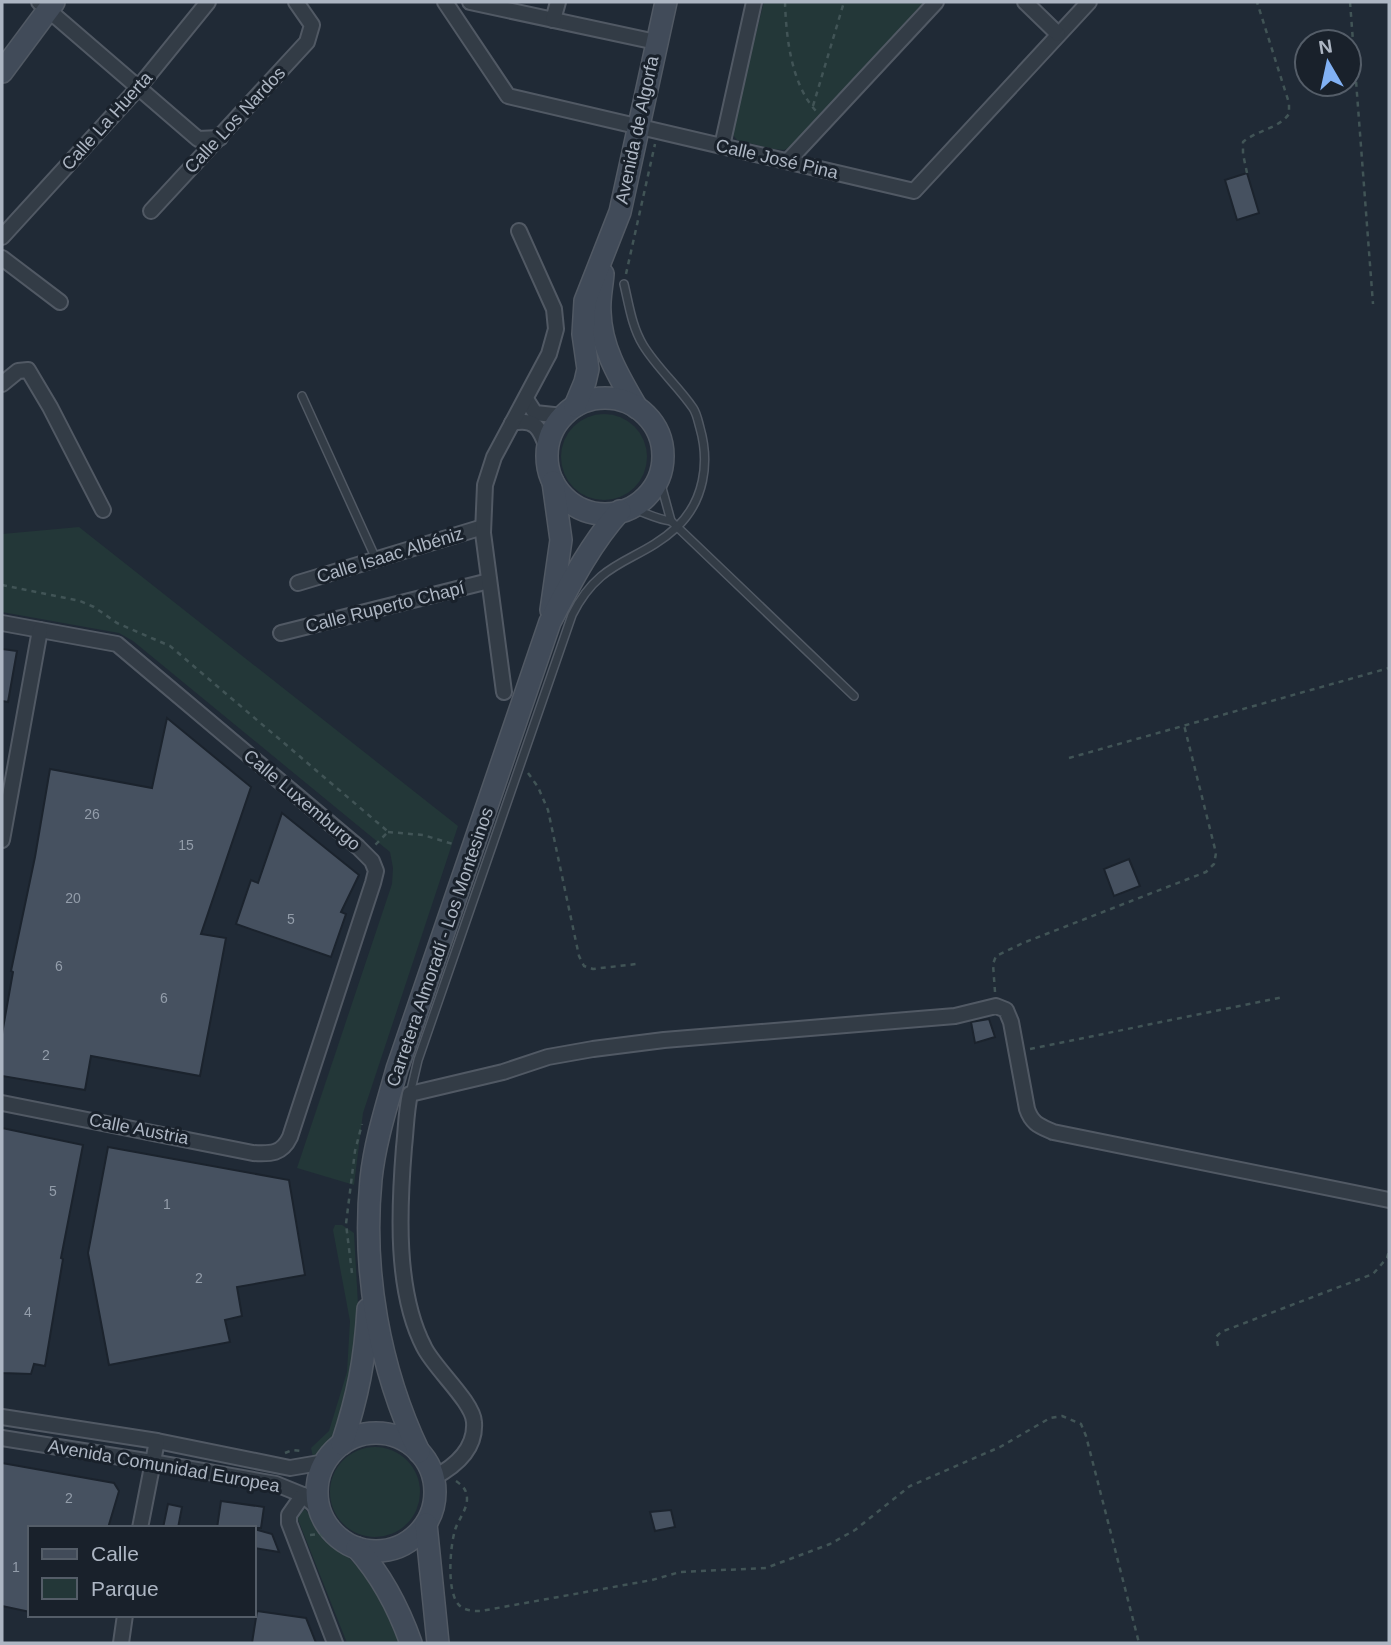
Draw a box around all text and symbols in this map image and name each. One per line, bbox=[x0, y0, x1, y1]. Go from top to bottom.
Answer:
north arrow bbox=[1293, 28, 1363, 98]
text: N bbox=[1317, 35, 1334, 58]
street label: Avenida de Algorfa bbox=[612, 53, 663, 206]
street label: Calle Los Nardos bbox=[181, 63, 289, 177]
street label: Calle La Huerta bbox=[58, 67, 157, 174]
street label: Calle José Pina bbox=[714, 135, 841, 183]
street label: Calle Isaac Albéniz bbox=[314, 523, 466, 587]
street label: Calle Ruperto Chapí bbox=[303, 578, 467, 636]
street label: Calle Luxemburgo bbox=[240, 745, 364, 855]
street label: Carretera Almoradí - Los Montesinos bbox=[383, 805, 497, 1089]
house number: 26 bbox=[84, 806, 100, 822]
house number: 15 bbox=[178, 837, 194, 853]
house number: 20 bbox=[65, 890, 81, 906]
house number: 5 bbox=[287, 911, 295, 927]
house number: 6 bbox=[55, 958, 63, 974]
house number: 6 bbox=[160, 990, 168, 1006]
house number: 2 bbox=[42, 1047, 50, 1063]
street label: Calle Austria bbox=[87, 1110, 191, 1149]
house number: 5 bbox=[49, 1183, 57, 1199]
house number: 1 bbox=[163, 1196, 171, 1212]
house number: 2 bbox=[195, 1270, 203, 1286]
house number: 4 bbox=[24, 1304, 32, 1320]
street label: Avenida Comunidad Europea bbox=[47, 1436, 282, 1496]
house number: 2 bbox=[65, 1490, 73, 1506]
legend bbox=[28, 1526, 256, 1617]
text: Calle bbox=[91, 1542, 139, 1565]
house number: 1 bbox=[12, 1559, 20, 1575]
text: Parque bbox=[91, 1577, 159, 1600]

